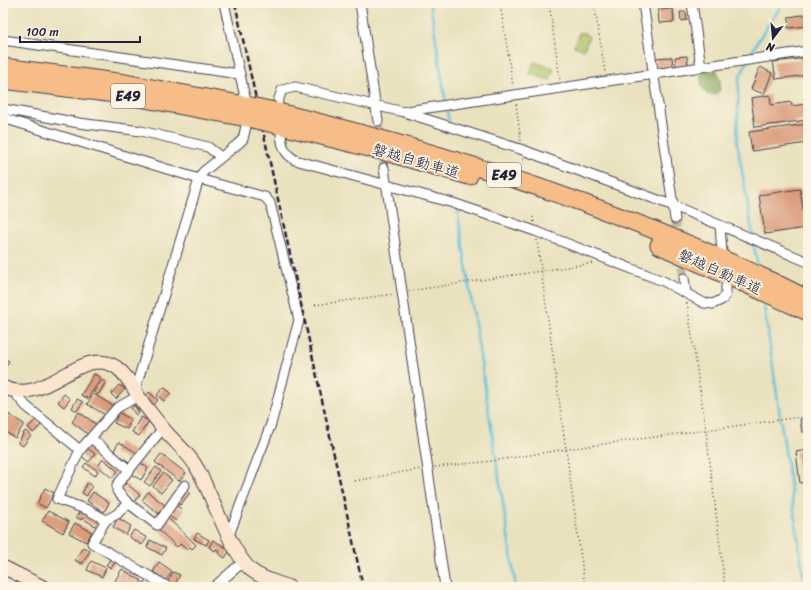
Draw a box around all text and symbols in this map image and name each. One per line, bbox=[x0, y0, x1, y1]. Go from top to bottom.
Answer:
scale bar bbox=[20, 18, 140, 44]
north arrow bbox=[753, 18, 793, 58]
text: 100 m bbox=[26, 21, 59, 43]
text: N bbox=[764, 37, 778, 58]
road number: E49 bbox=[111, 84, 145, 108]
street label: 磐越自動車道 bbox=[369, 136, 463, 186]
road number: E49 bbox=[487, 163, 521, 187]
street label: 磐越自動車道 bbox=[674, 242, 766, 302]

